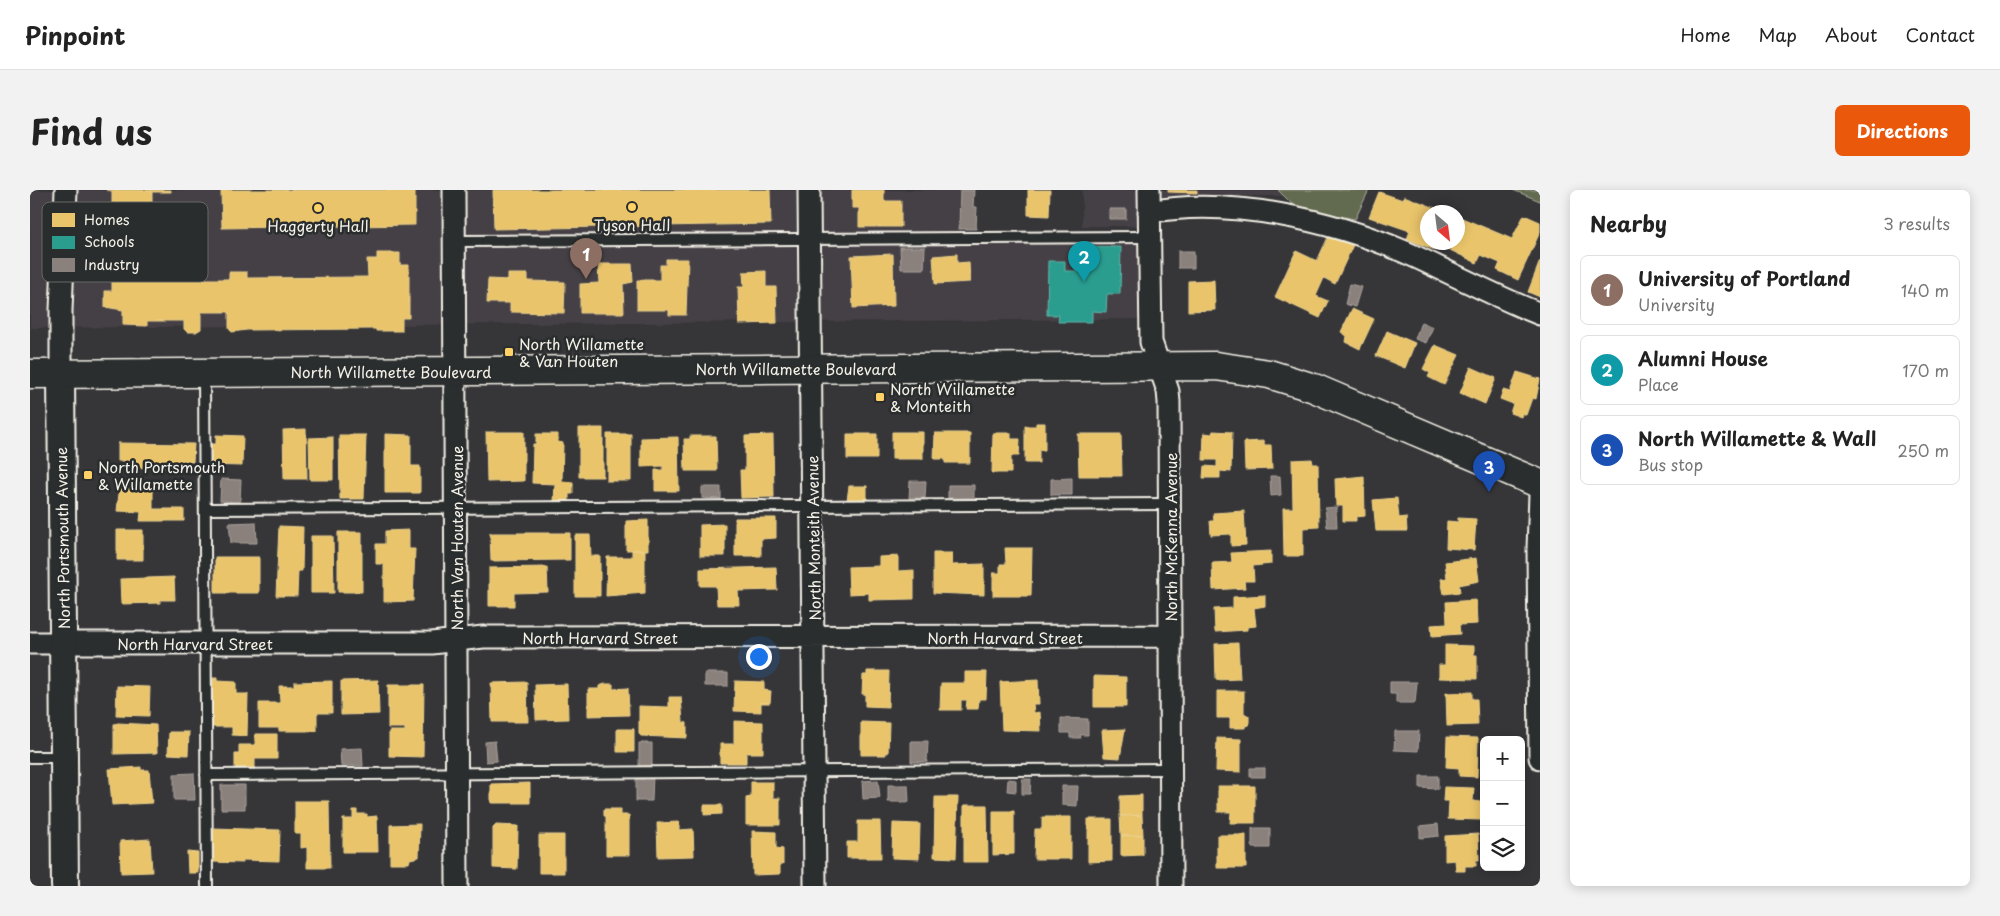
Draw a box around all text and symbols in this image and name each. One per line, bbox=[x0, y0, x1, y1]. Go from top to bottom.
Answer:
text: Pinpoint bbox=[25, 17, 126, 53]
text: Home bbox=[1680, 21, 1730, 48]
text: Map bbox=[1758, 21, 1797, 48]
text: About bbox=[1825, 21, 1877, 48]
text: Contact bbox=[1905, 21, 1975, 48]
text: Find us bbox=[30, 104, 152, 157]
button: Directions bbox=[1835, 105, 1970, 156]
marker: Tyson Hall bbox=[626, 201, 638, 213]
legend bbox=[42, 202, 208, 282]
marker: Haggerty Hall bbox=[312, 202, 324, 214]
north arrow bbox=[1420, 205, 1465, 250]
text: Nearby bbox=[1590, 207, 1667, 239]
text: Homes bbox=[84, 209, 130, 230]
text: 3 results bbox=[1883, 211, 1950, 235]
place label: Tyson Hall bbox=[594, 213, 670, 236]
place label: Haggerty Hall bbox=[267, 214, 369, 237]
text: Schools bbox=[84, 231, 134, 252]
pin: 1 bbox=[570, 238, 602, 279]
pin: 2 bbox=[1068, 241, 1100, 282]
text: Industry bbox=[84, 254, 139, 275]
text: University of Portland bbox=[1638, 264, 1850, 292]
text: 1 bbox=[1603, 278, 1611, 302]
text: 140 m bbox=[1901, 278, 1949, 302]
text: University bbox=[1638, 292, 1715, 316]
place label: North Willamette & Van Houten bbox=[519, 332, 644, 372]
text: Alumni House bbox=[1638, 344, 1768, 372]
marker: North Willamette & Van Houten bbox=[503, 346, 515, 358]
street label: North Willamette Boulevard bbox=[695, 357, 897, 380]
text: 2 bbox=[1601, 358, 1613, 382]
text: 170 m bbox=[1903, 358, 1949, 382]
street label: North Willamette Boulevard bbox=[290, 360, 492, 383]
text: Place bbox=[1638, 372, 1679, 396]
place label: North Willamette & Monteith bbox=[890, 377, 1015, 417]
marker: North Willamette & Monteith bbox=[874, 391, 886, 403]
text: North Willamette & Wall bbox=[1638, 424, 1876, 452]
text: 3 bbox=[1602, 438, 1612, 462]
text: 250 m bbox=[1898, 438, 1949, 462]
street label: North Van Houten Avenue bbox=[445, 445, 468, 631]
street label: North Portsmouth Avenue bbox=[49, 447, 75, 629]
pin: 3 bbox=[1473, 451, 1505, 492]
street label: North McKenna Avenue bbox=[1159, 452, 1182, 622]
text: Bus stop bbox=[1638, 452, 1703, 476]
place label: North Portsmouth & Willamette bbox=[98, 455, 225, 495]
street label: North Monteith Avenue bbox=[800, 455, 826, 621]
marker: North Portsmouth & Willamette bbox=[82, 469, 94, 481]
street label: North Harvard Street bbox=[522, 626, 678, 649]
street label: North Harvard Street bbox=[927, 626, 1083, 649]
street label: North Harvard Street bbox=[117, 632, 273, 655]
your location bbox=[746, 644, 772, 670]
map controls bbox=[1480, 736, 1525, 871]
button: + bbox=[1480, 736, 1525, 781]
button: − bbox=[1480, 781, 1525, 826]
button: layers bbox=[1480, 826, 1525, 871]

